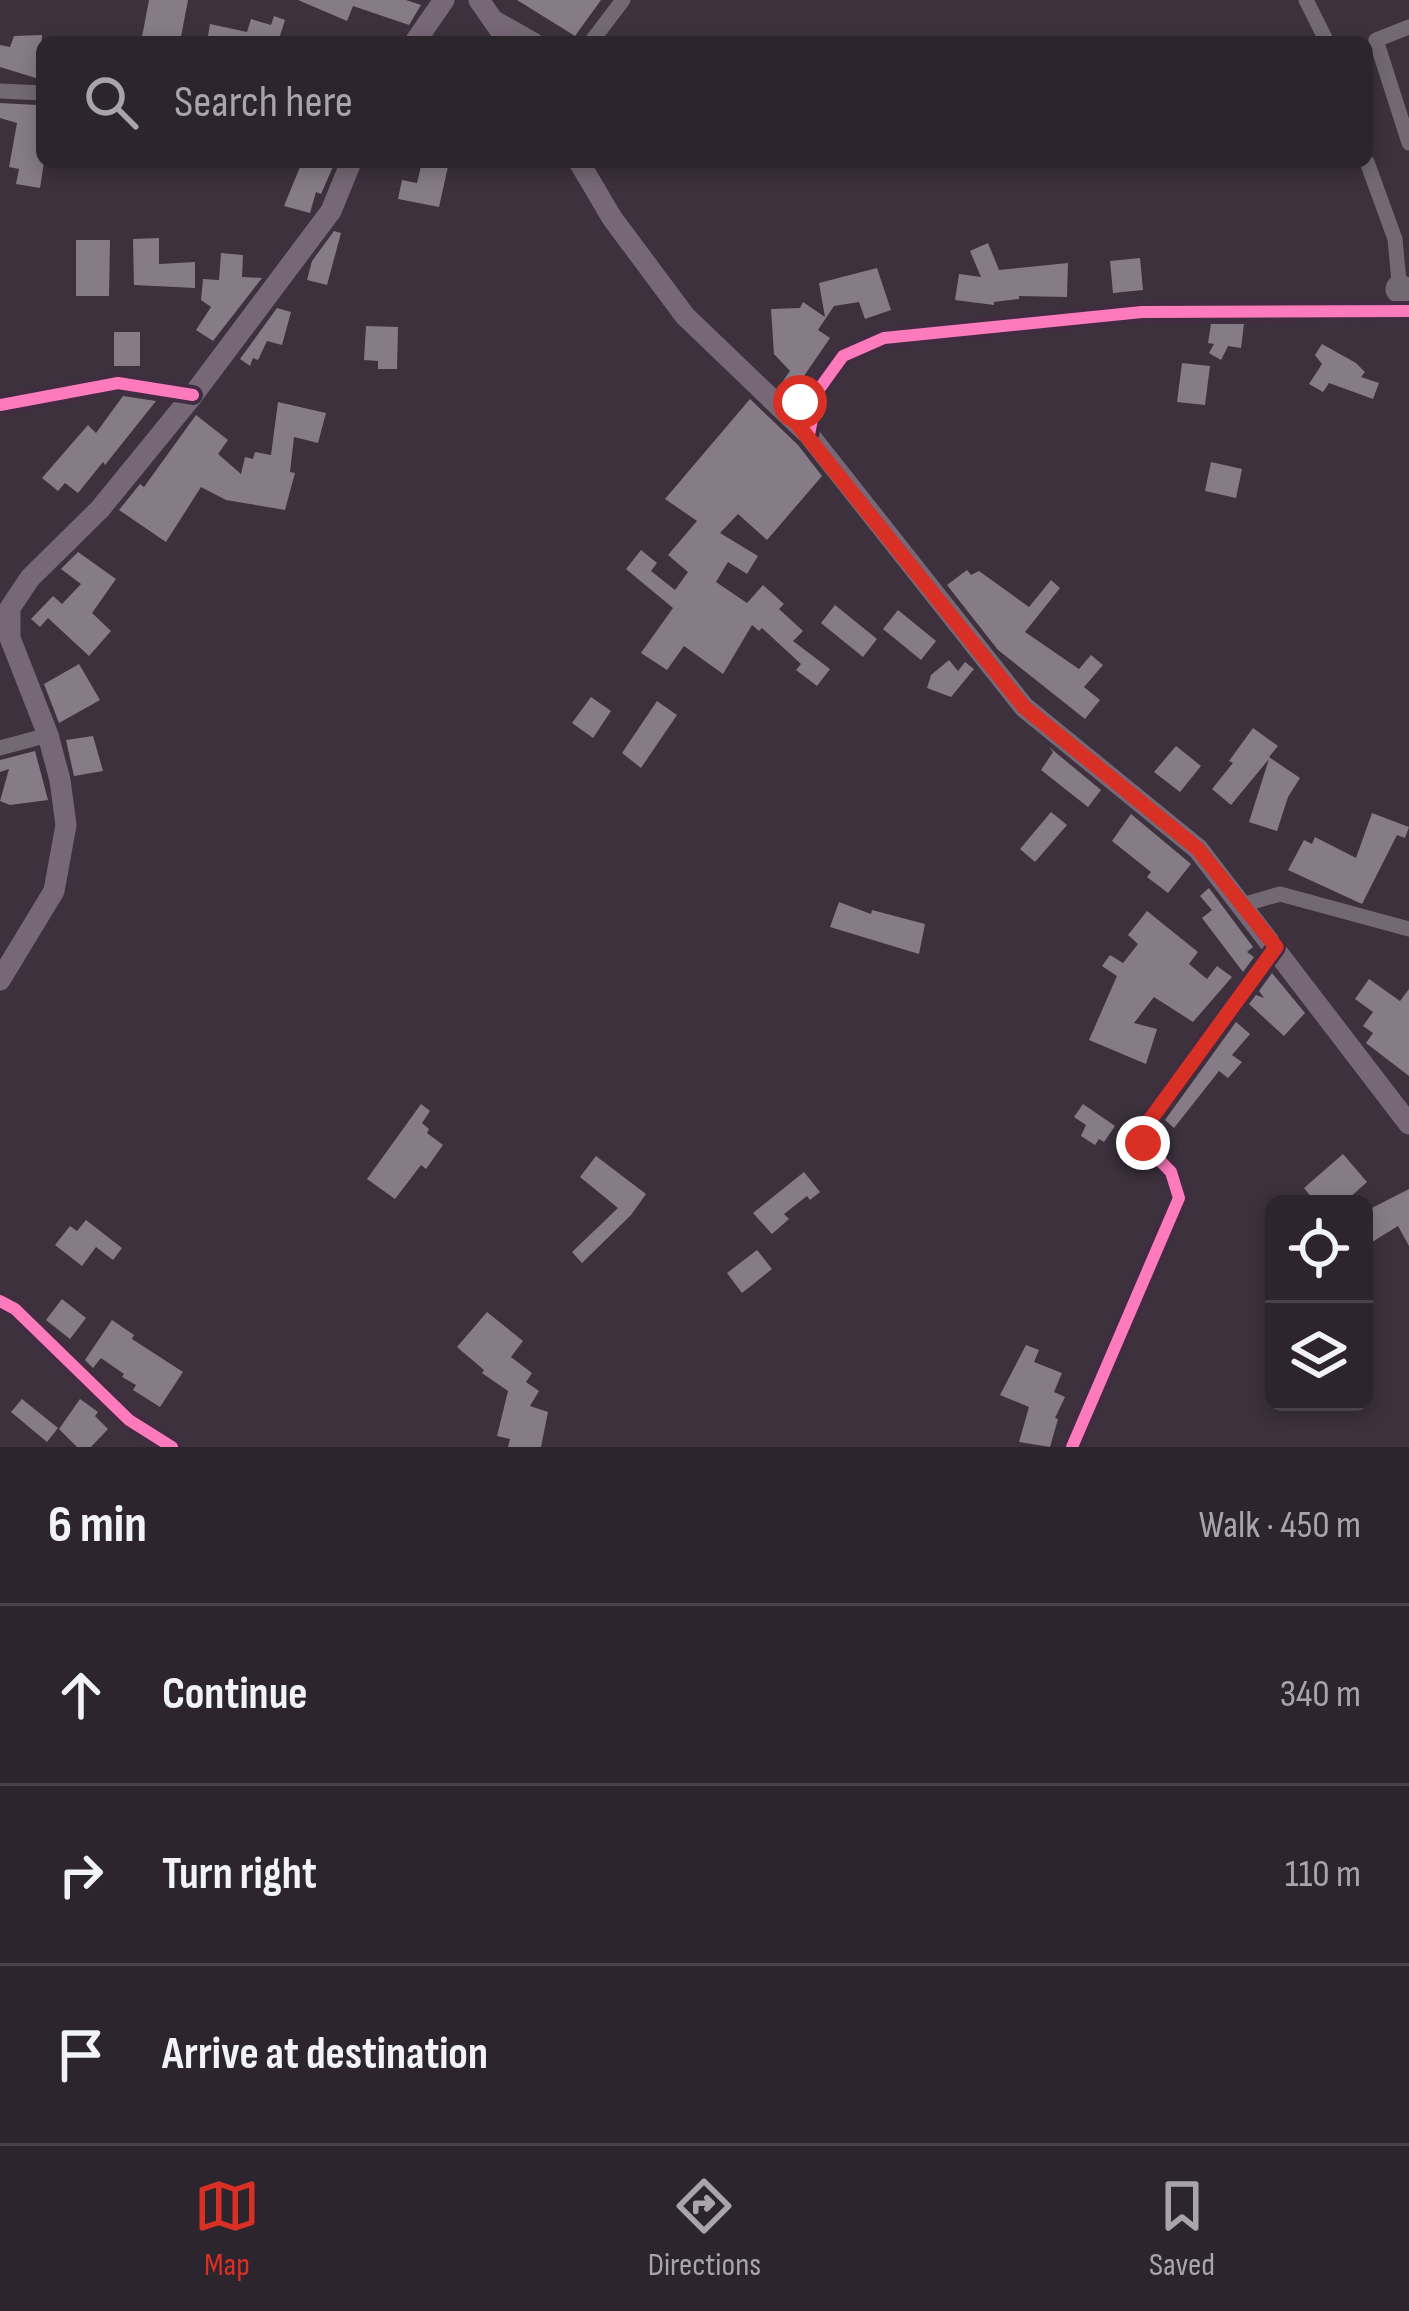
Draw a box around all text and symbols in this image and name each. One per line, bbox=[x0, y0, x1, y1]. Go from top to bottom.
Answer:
search box bbox=[36, 36, 1373, 168]
icon: search bbox=[78, 69, 144, 135]
text: Search here bbox=[174, 75, 353, 130]
route start bbox=[773, 375, 827, 429]
route end bbox=[1116, 1116, 1170, 1170]
map controls bbox=[1265, 1195, 1373, 1411]
button: locate bbox=[1265, 1195, 1373, 1303]
button: layers bbox=[1265, 1303, 1373, 1411]
text: 6 min bbox=[48, 1495, 147, 1556]
text: Walk · 450 m bbox=[1199, 1502, 1361, 1549]
icon: ahead bbox=[48, 1662, 114, 1728]
text: Continue bbox=[162, 1667, 308, 1722]
text: 340 m bbox=[1280, 1671, 1361, 1718]
icon: right bbox=[48, 1842, 114, 1908]
text: Turn right bbox=[162, 1847, 317, 1902]
text: 110 m bbox=[1285, 1851, 1361, 1898]
icon: arrive bbox=[48, 2022, 114, 2088]
text: Arrive at destination bbox=[162, 2027, 488, 2082]
tab: Map bbox=[194, 2173, 260, 2285]
tab: Directions bbox=[648, 2173, 761, 2285]
tab: Saved bbox=[1149, 2173, 1215, 2285]

